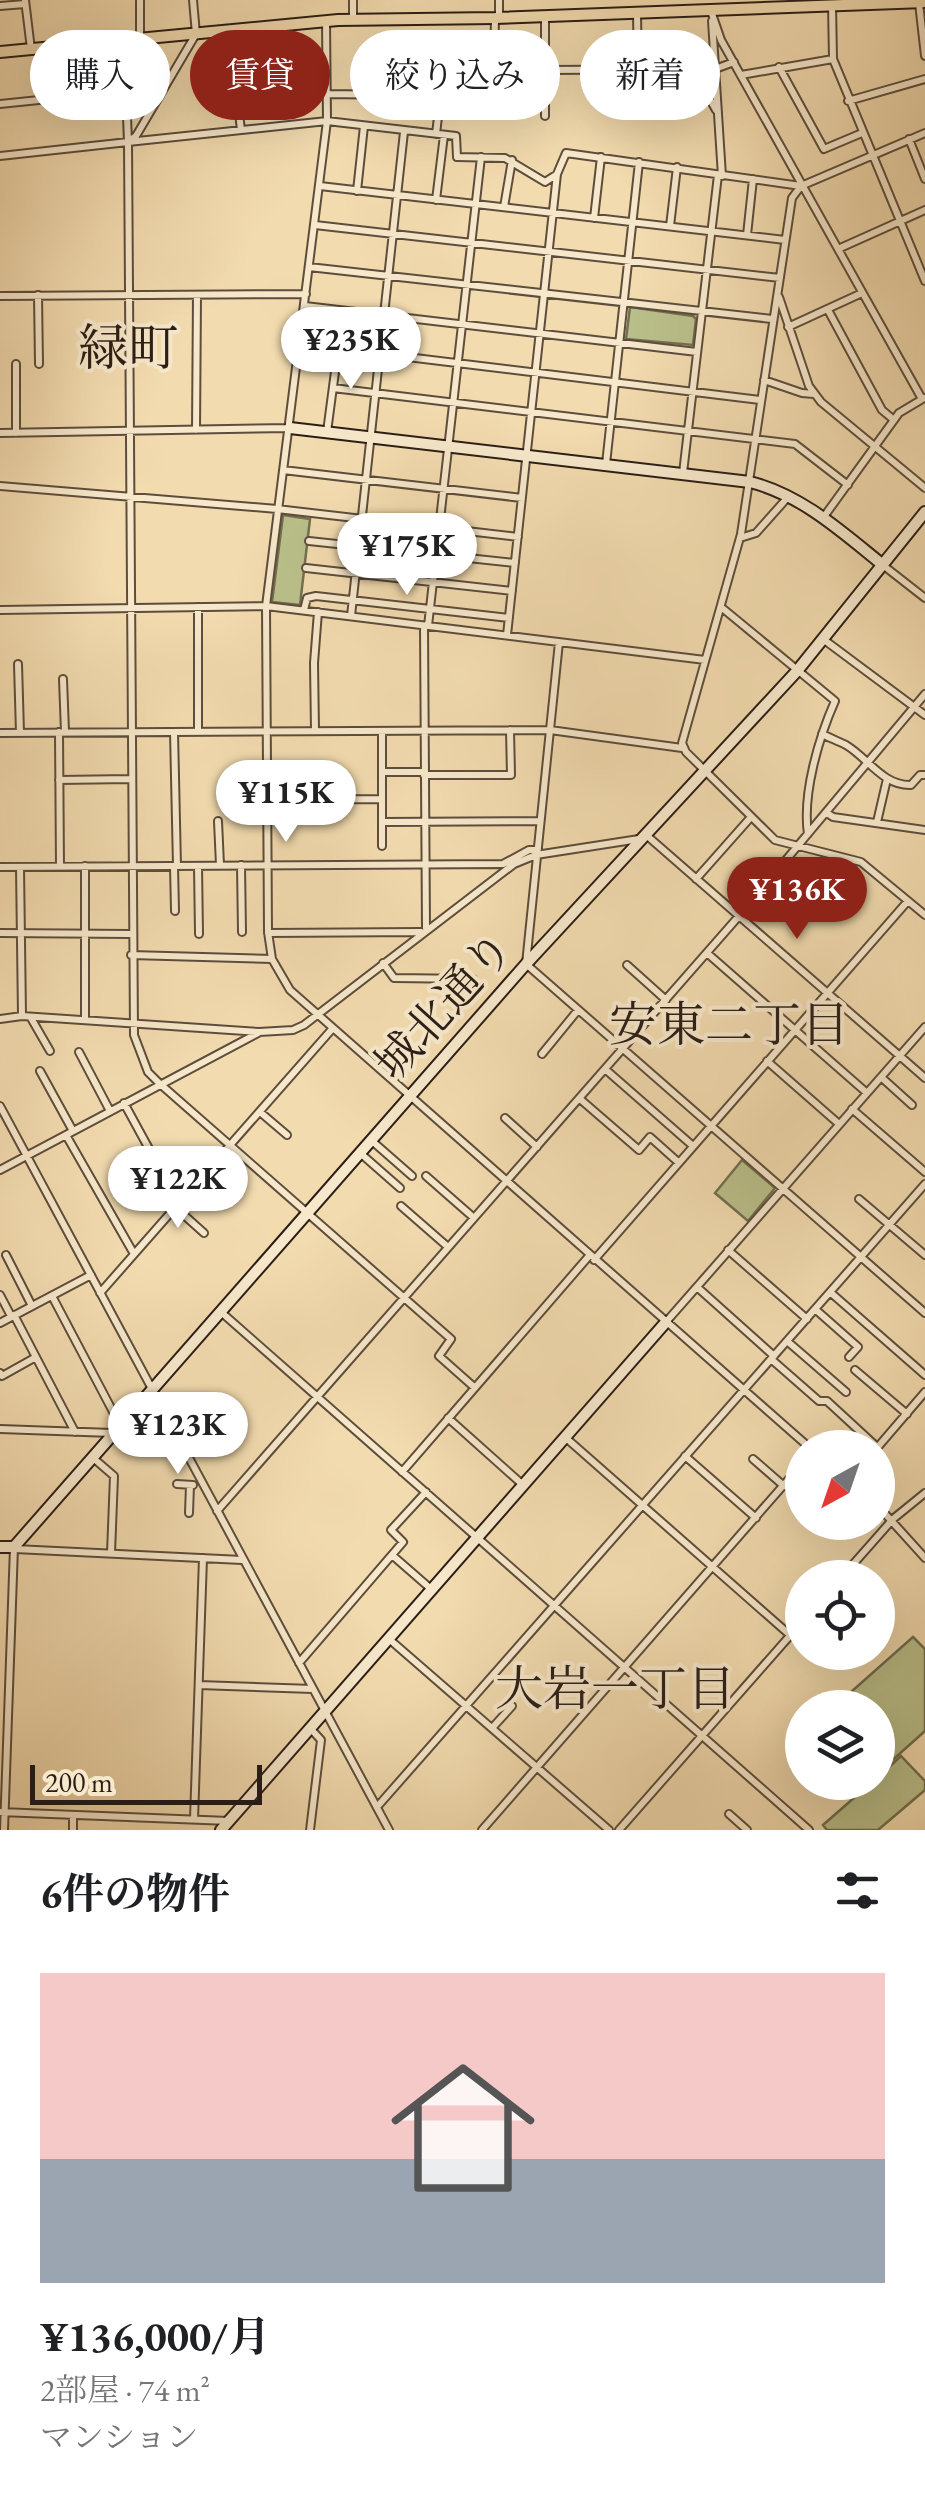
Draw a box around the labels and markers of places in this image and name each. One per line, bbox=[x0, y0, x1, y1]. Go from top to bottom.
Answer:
pin: ¥235K bbox=[281, 307, 421, 392]
pin: ¥175K bbox=[337, 513, 477, 598]
pin: ¥115K bbox=[216, 760, 356, 845]
pin: ¥136K bbox=[727, 857, 867, 942]
pin: ¥122K bbox=[108, 1146, 248, 1231]
pin: ¥123K bbox=[108, 1392, 248, 1477]

